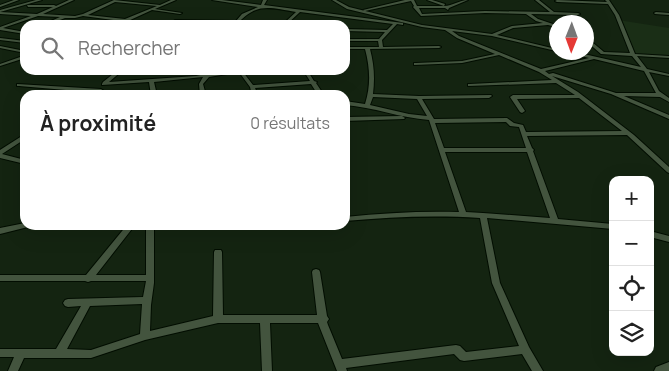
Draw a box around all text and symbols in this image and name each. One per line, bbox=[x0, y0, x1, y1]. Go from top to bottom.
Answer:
north arrow bbox=[549, 15, 594, 60]
search box bbox=[20, 20, 350, 75]
icon: search bbox=[38, 34, 66, 62]
text: Rechercher bbox=[78, 35, 180, 61]
text: À proximité bbox=[40, 109, 156, 137]
text: 0 résultats bbox=[250, 112, 330, 134]
map controls bbox=[609, 176, 654, 356]
button: + bbox=[609, 176, 654, 221]
button: − bbox=[609, 221, 654, 266]
button: locate bbox=[609, 266, 654, 311]
button: layers bbox=[609, 311, 654, 356]

